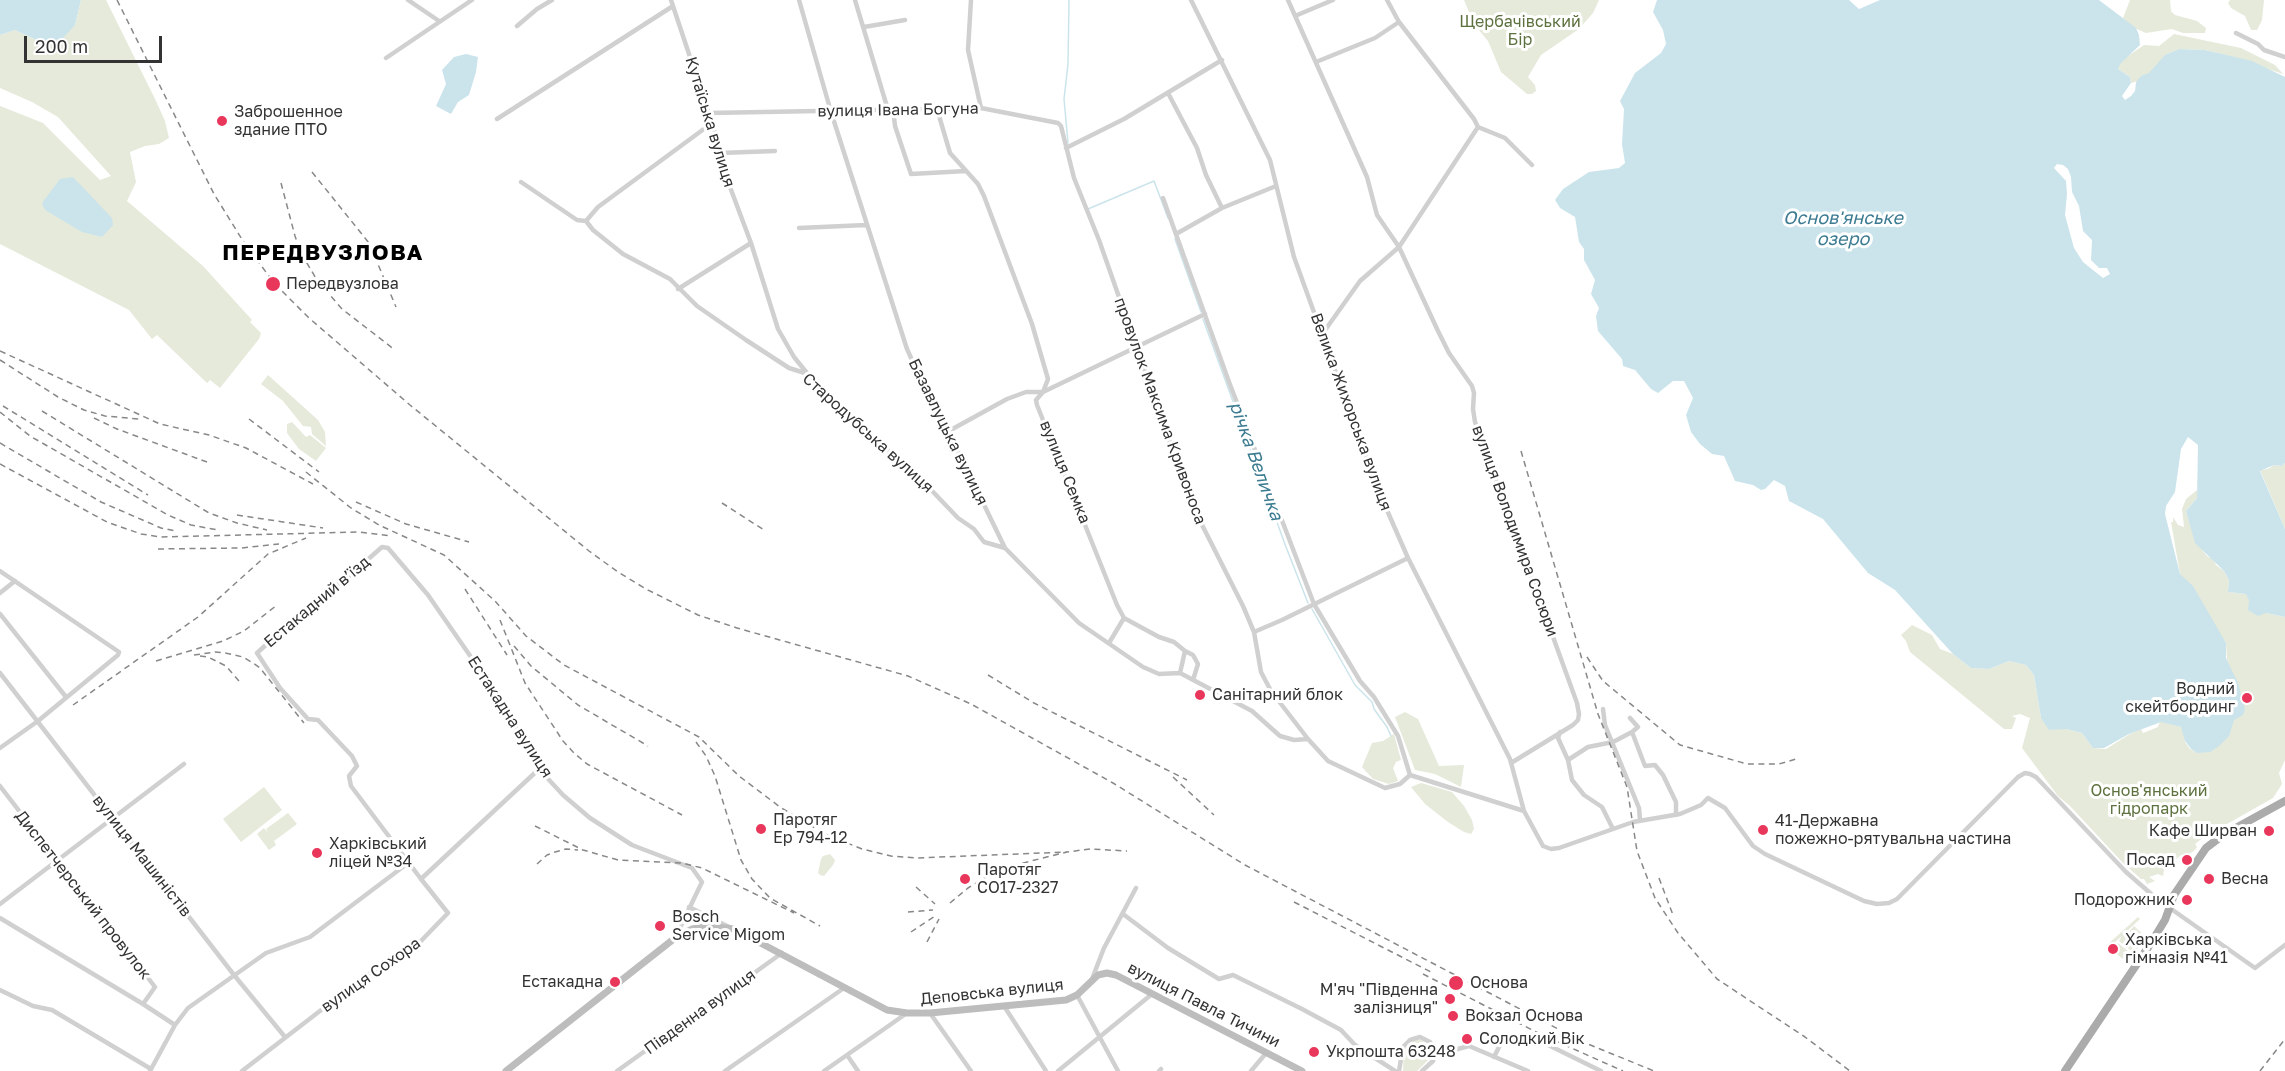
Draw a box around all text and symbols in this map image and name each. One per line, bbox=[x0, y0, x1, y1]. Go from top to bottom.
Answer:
park label: Щербачівський Бір bbox=[1459, 12, 1581, 50]
scale bar bbox=[27, 24, 165, 62]
text: 200 m bbox=[35, 35, 88, 57]
street label: Кутаїська вулиця bbox=[681, 54, 739, 190]
street label: вулиця Івана Богуна bbox=[817, 99, 979, 121]
place label: Заброшенное здание ПТО bbox=[234, 102, 343, 140]
marker: Заброшенное здание ПТО bbox=[215, 114, 229, 128]
water label: Основ'янське озеро bbox=[1783, 207, 1903, 250]
district label: ПЕРЕДВУЗЛОВА bbox=[222, 240, 424, 266]
place label: Передвузлова bbox=[286, 274, 399, 294]
marker: Передвузлова bbox=[264, 275, 282, 293]
street label: провулок Максима Кривоноса bbox=[1110, 295, 1210, 527]
street label: Велика Жихорська вулиця bbox=[1306, 311, 1396, 513]
street label: Базавлуцька вулиця bbox=[904, 356, 992, 508]
street label: Стародубська вулиця bbox=[799, 369, 937, 497]
water label: річка Величка bbox=[1224, 399, 1288, 523]
street label: вулиця Семка bbox=[1036, 418, 1094, 526]
street label: вулиця Володимира Сосюри bbox=[1468, 423, 1562, 639]
street label: Естакадний в’їзд bbox=[260, 552, 374, 652]
street label: Естакадна вулиця bbox=[464, 653, 556, 781]
place label: Водний скейтбординг bbox=[2125, 679, 2235, 717]
place label: Санітарний блок bbox=[1212, 685, 1343, 705]
marker: Санітарний блок bbox=[1193, 688, 1207, 702]
marker: Водний скейтбординг bbox=[2240, 691, 2254, 705]
park label: Основ'янський гідропарк bbox=[2090, 781, 2208, 819]
street label: вулиця Машиністів bbox=[89, 791, 195, 921]
street label: Диспетчерський провулок bbox=[11, 807, 155, 983]
place label: Паротяг Ер 794-12 bbox=[773, 810, 848, 848]
place label: 41-Державна пожежно-рятувальна частина bbox=[1775, 811, 2011, 849]
place label: Кафе Ширван bbox=[2149, 821, 2257, 841]
marker: Паротяг Ер 794-12 bbox=[754, 822, 768, 836]
marker: 41-Державна пожежно-рятувальна частина bbox=[1756, 823, 1770, 837]
marker: Кафе Ширван bbox=[2262, 824, 2276, 838]
place label: Харківський ліцей №34 bbox=[329, 834, 427, 872]
marker: Харківський ліцей №34 bbox=[310, 846, 324, 860]
place label: Посад bbox=[2126, 850, 2175, 870]
marker: Посад bbox=[2180, 853, 2194, 867]
place label: Паротяг СО17-2327 bbox=[977, 860, 1058, 898]
place label: Весна bbox=[2221, 869, 2269, 889]
marker: Паротяг СО17-2327 bbox=[958, 872, 972, 886]
marker: Весна bbox=[2202, 872, 2216, 886]
place label: Подорожник bbox=[2074, 890, 2175, 910]
marker: Подорожник bbox=[2180, 893, 2194, 907]
place label: Bosch Service Migom bbox=[672, 907, 785, 945]
marker: Bosch Service Migom bbox=[653, 919, 667, 933]
place label: Харківська гімназія №41 bbox=[2125, 930, 2228, 968]
street label: вулиця Сохора bbox=[318, 934, 424, 1016]
marker: Харківська гімназія №41 bbox=[2106, 942, 2120, 956]
street label: вулиця Павла Тичини bbox=[1125, 958, 1283, 1052]
street label: Південна вулиця bbox=[641, 965, 759, 1059]
place label: Естакадна bbox=[522, 972, 603, 992]
place label: Основа bbox=[1470, 973, 1528, 993]
marker: Основа bbox=[1447, 974, 1465, 992]
marker: Естакадна bbox=[608, 975, 622, 989]
street label: Деповська вулиця bbox=[919, 975, 1065, 1009]
place label: М'яч "Південна залізниця" bbox=[1320, 980, 1438, 1018]
marker: М'яч "Південна залізниця" bbox=[1443, 992, 1457, 1006]
place label: Вокзал Основа bbox=[1465, 1006, 1583, 1026]
marker: Вокзал Основа bbox=[1446, 1009, 1460, 1023]
place label: Солодкий Вік bbox=[1479, 1029, 1585, 1049]
marker: Солодкий Вік bbox=[1460, 1032, 1474, 1046]
place label: Укрпошта 63248 bbox=[1326, 1042, 1456, 1062]
marker: Укрпошта 63248 bbox=[1307, 1045, 1321, 1059]

